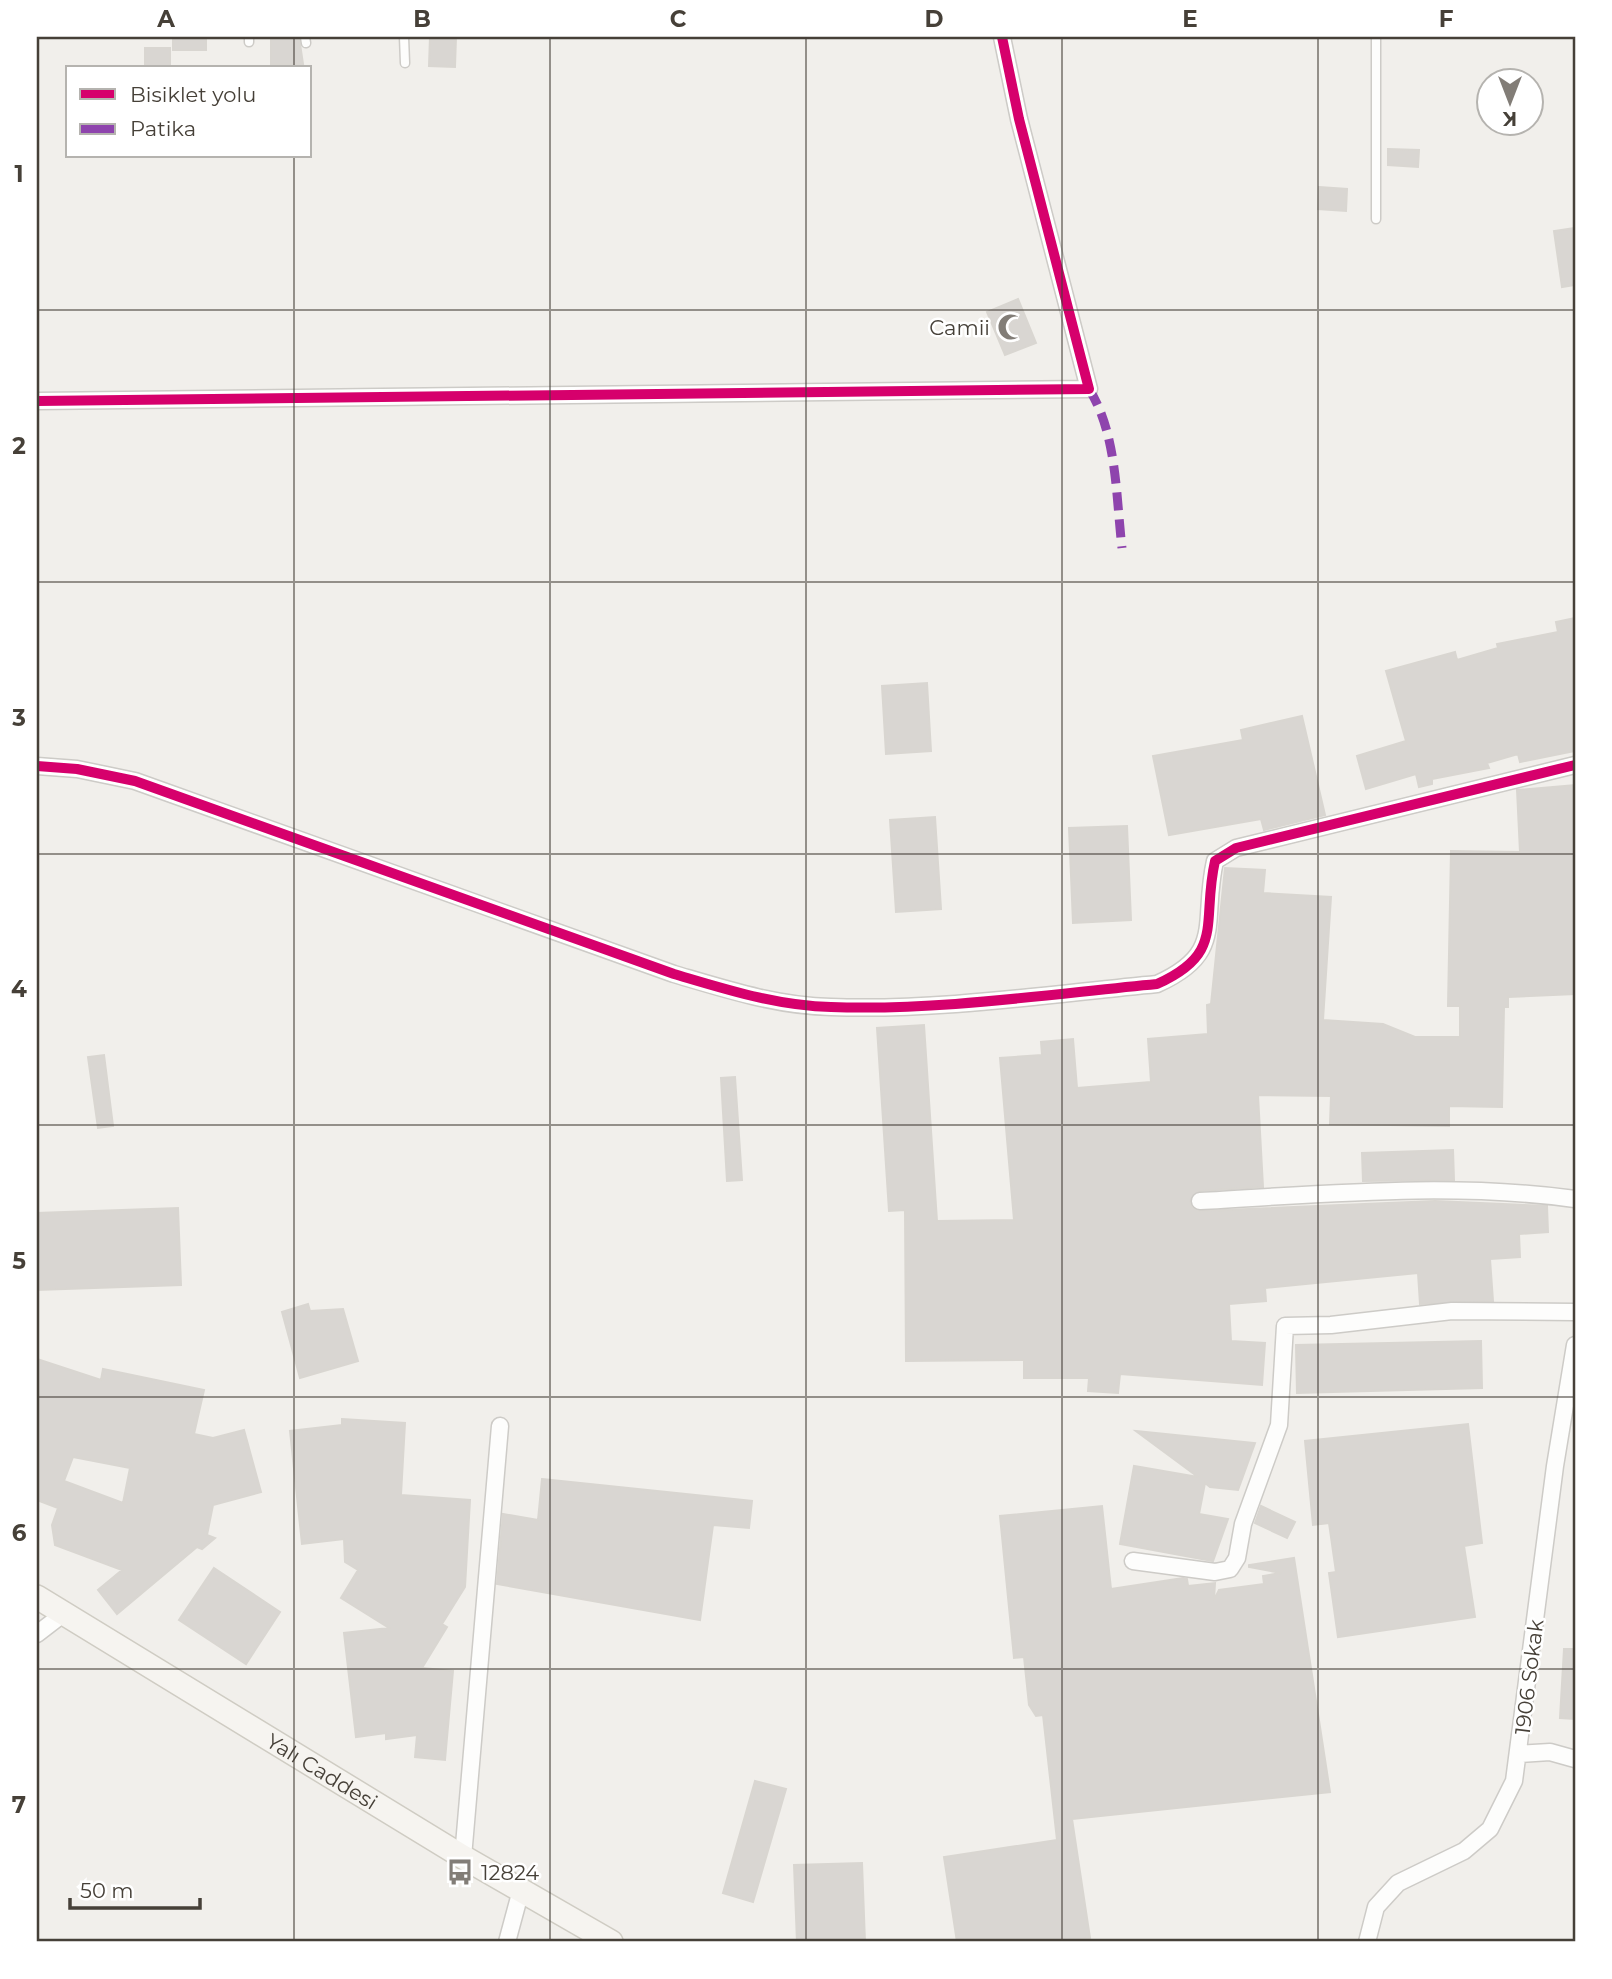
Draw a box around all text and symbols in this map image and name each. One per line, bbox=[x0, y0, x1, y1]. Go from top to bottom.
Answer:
text: A bbox=[156, 5, 175, 33]
text: B bbox=[413, 5, 431, 33]
text: C bbox=[670, 5, 687, 33]
text: D bbox=[925, 5, 944, 33]
text: E bbox=[1182, 5, 1198, 33]
text: F bbox=[1439, 5, 1454, 33]
legend bbox=[66, 66, 312, 158]
north arrow bbox=[1476, 66, 1546, 136]
text: Bisiklet yolu bbox=[130, 82, 256, 107]
text: K bbox=[1502, 107, 1517, 130]
text: Patika bbox=[130, 116, 196, 141]
text: 1 bbox=[14, 160, 24, 188]
mosque icon: Camii bbox=[996, 312, 1026, 342]
place label: Camii bbox=[929, 315, 990, 340]
text: 2 bbox=[12, 432, 26, 460]
text: 3 bbox=[11, 704, 26, 732]
text: 4 bbox=[11, 975, 27, 1003]
text: 5 bbox=[12, 1247, 26, 1275]
text: 6 bbox=[12, 1519, 27, 1547]
street label: 1906 Sokak bbox=[1510, 1618, 1549, 1736]
street label: Yalı Caddesi bbox=[262, 1728, 382, 1814]
text: 7 bbox=[12, 1791, 26, 1819]
bus stop icon: 12824 bbox=[445, 1857, 475, 1887]
place label: 12824 bbox=[481, 1860, 539, 1885]
scale bar bbox=[70, 1867, 200, 1911]
text: 50 m bbox=[80, 1878, 134, 1903]

